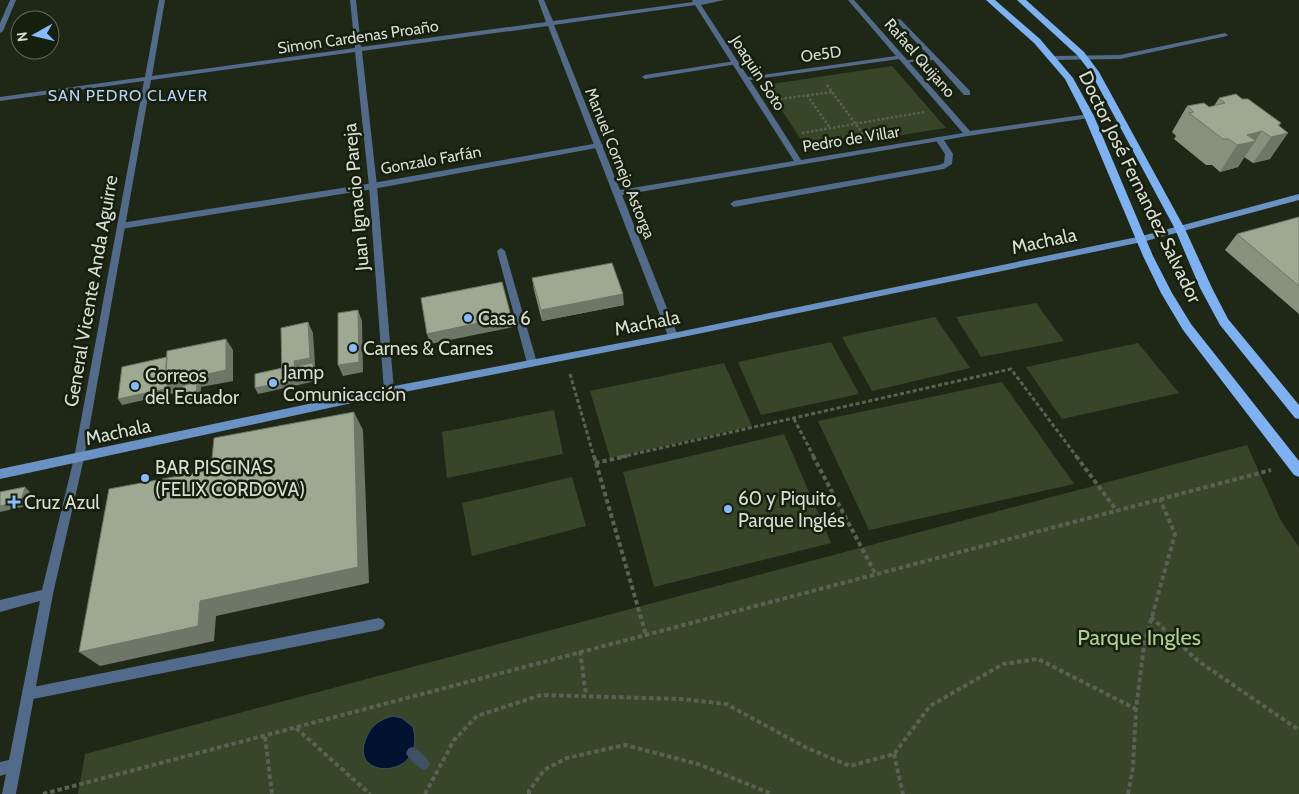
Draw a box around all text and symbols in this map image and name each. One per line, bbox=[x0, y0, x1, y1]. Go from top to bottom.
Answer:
north arrow bbox=[10, 10, 60, 60]
street label: Rafael Quijano bbox=[881, 15, 960, 102]
street label: Simon Cardenas Proaño bbox=[276, 16, 440, 58]
text: N bbox=[13, 31, 32, 43]
street label: Joaquin Soto bbox=[726, 31, 789, 114]
street label: Oe5D bbox=[800, 42, 842, 66]
street label: Doctor José Fernandez Salvador bbox=[1074, 67, 1206, 307]
street label: Manuel Cornejo Astorga bbox=[581, 85, 659, 242]
district label: SAN PEDRO CLAVER bbox=[48, 86, 208, 105]
street label: Juan Ignacio Pareja bbox=[338, 122, 374, 273]
street label: Pedro de Villar bbox=[801, 122, 902, 156]
street label: Gonzalo Farfán bbox=[379, 142, 483, 178]
street label: General Vicente Anda Aguirre bbox=[59, 173, 123, 409]
street label: Machala bbox=[1009, 223, 1079, 259]
street label: Machala bbox=[612, 305, 682, 341]
place label: Casa 6 bbox=[478, 307, 531, 330]
marker: Casa 6 bbox=[462, 312, 474, 324]
place label: Carnes & Carnes bbox=[363, 337, 493, 360]
marker: Carnes & Carnes bbox=[347, 342, 359, 354]
place label: Jamp Comunicacción bbox=[282, 361, 406, 406]
place label: Correos del Ecuador bbox=[145, 364, 239, 409]
marker: Jamp Comunicacción bbox=[267, 377, 279, 389]
marker: Correos del Ecuador bbox=[129, 380, 141, 392]
street label: Machala bbox=[83, 414, 153, 450]
place label: BAR PISCINAS (FELIX CORDOVA) bbox=[155, 456, 305, 501]
marker: BAR PISCINAS (FELIX CORDOVA) bbox=[139, 472, 151, 484]
place label: 60 y Piquito Parque Inglés bbox=[738, 487, 845, 532]
place label: Cruz Azul bbox=[24, 491, 100, 514]
marker: Cruz Azul bbox=[8, 496, 20, 508]
marker: 60 y Piquito Parque Inglés bbox=[722, 503, 734, 515]
park label: Parque Ingles bbox=[1077, 624, 1201, 651]

